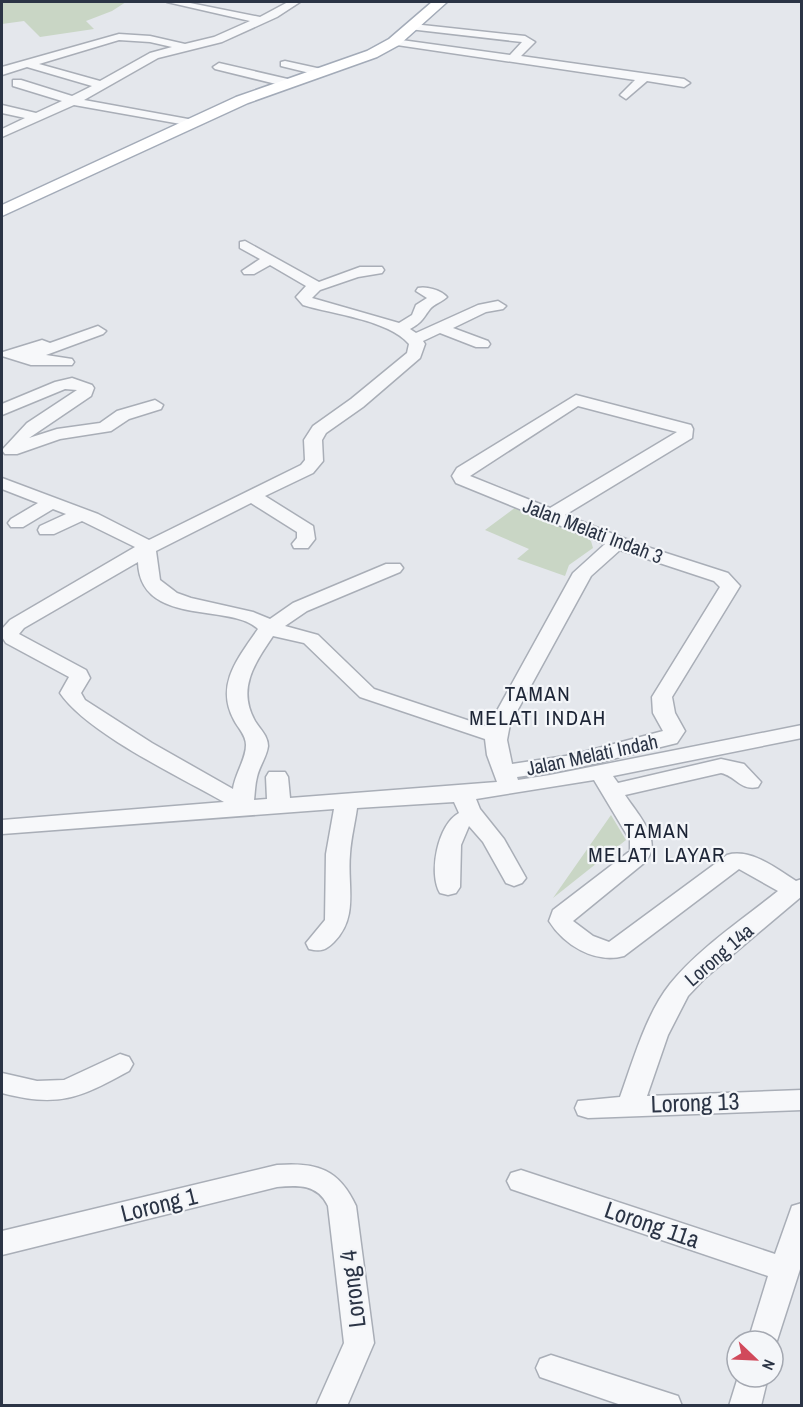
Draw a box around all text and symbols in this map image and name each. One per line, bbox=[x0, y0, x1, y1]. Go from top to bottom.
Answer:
street label: Jalan Melati Indah 3 bbox=[519, 491, 667, 570]
district label: TAMAN MELATI INDAH bbox=[469, 679, 607, 732]
street label: Jalan Melati Indah bbox=[524, 727, 660, 782]
district label: TAMAN MELATI LAYAR bbox=[588, 816, 726, 869]
street label: Lorong 14a bbox=[679, 917, 759, 992]
street label: Lorong 13 bbox=[650, 1084, 740, 1120]
street label: Lorong 1 bbox=[117, 1179, 200, 1229]
street label: Lorong 11a bbox=[601, 1193, 704, 1255]
street label: Lorong 4 bbox=[331, 1249, 373, 1330]
north arrow bbox=[725, 1329, 785, 1389]
text: N bbox=[757, 1356, 781, 1374]

